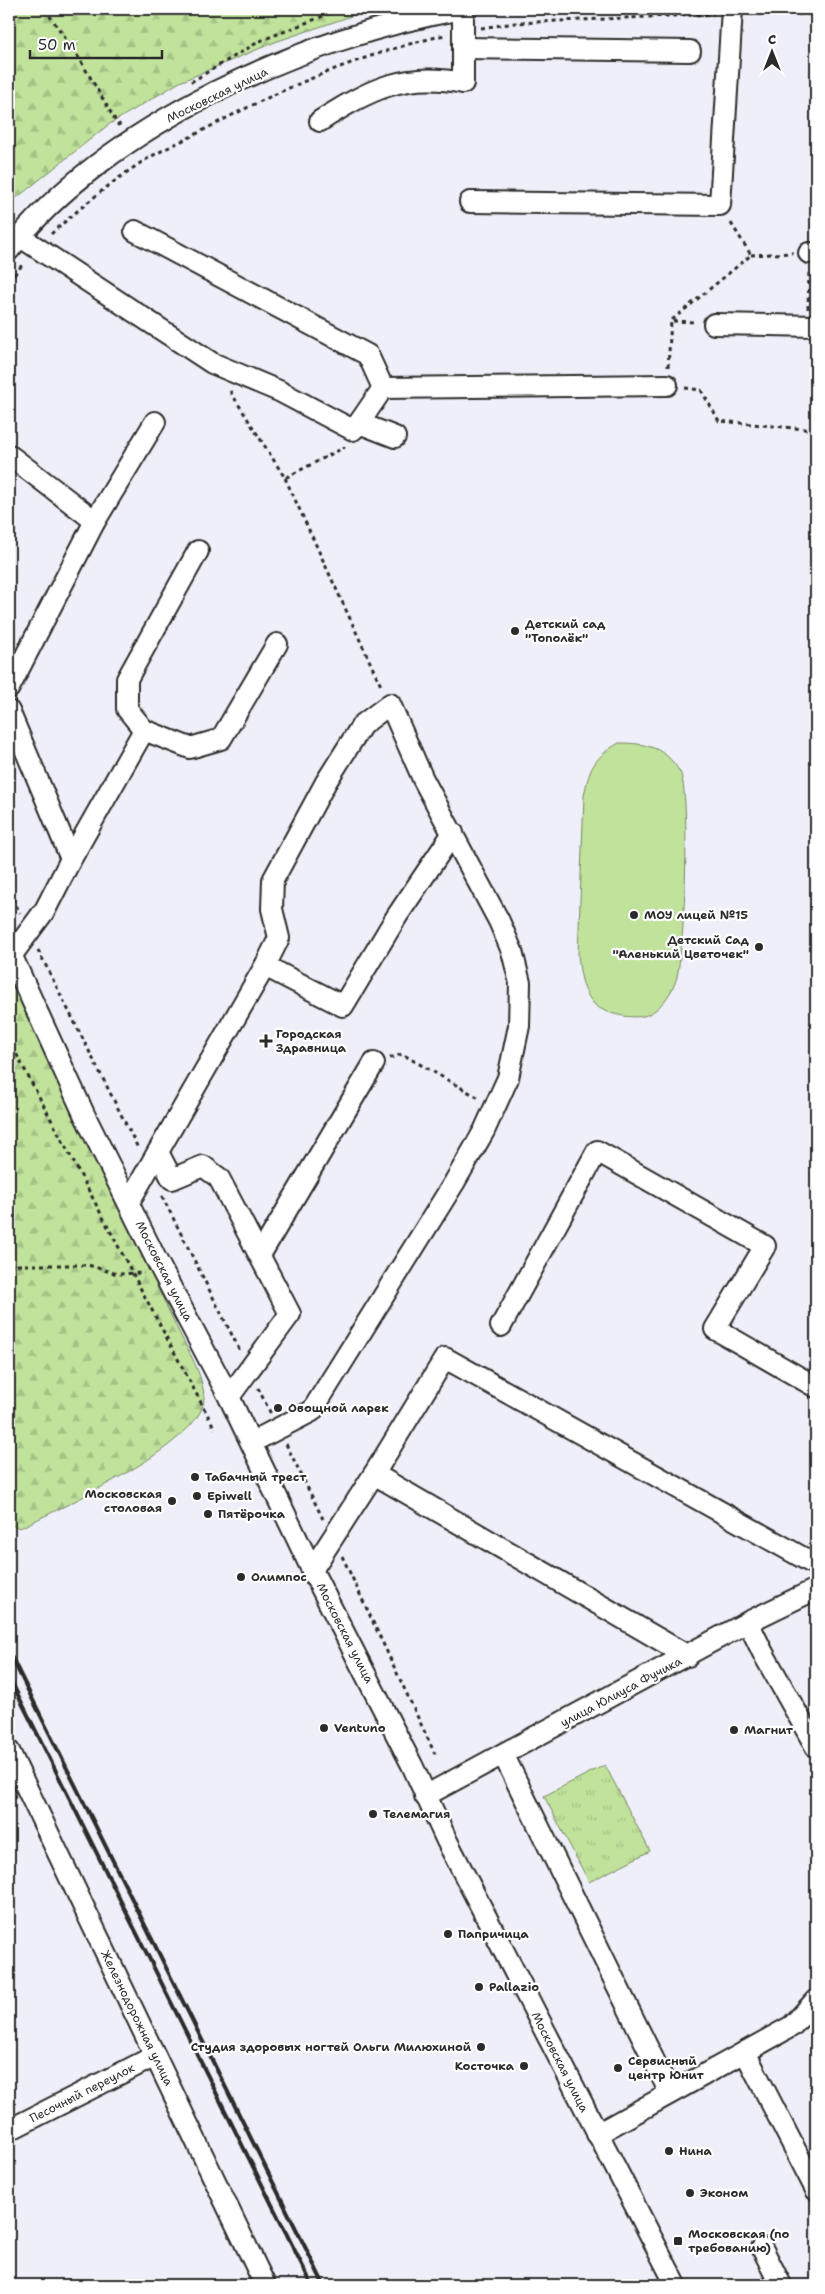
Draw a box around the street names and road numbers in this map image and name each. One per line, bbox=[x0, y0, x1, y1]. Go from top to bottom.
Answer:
street label: Московская улица bbox=[164, 63, 271, 126]
street label: Московская улица bbox=[132, 1218, 197, 1325]
street label: Московская улица bbox=[313, 1580, 378, 1687]
street label: улица Юлиуса Фучика bbox=[558, 1653, 685, 1731]
street label: Железнодорожная улица bbox=[97, 1947, 177, 2089]
street label: Московская улица bbox=[528, 2009, 593, 2116]
street label: Песочный переулок bbox=[27, 2059, 138, 2126]

